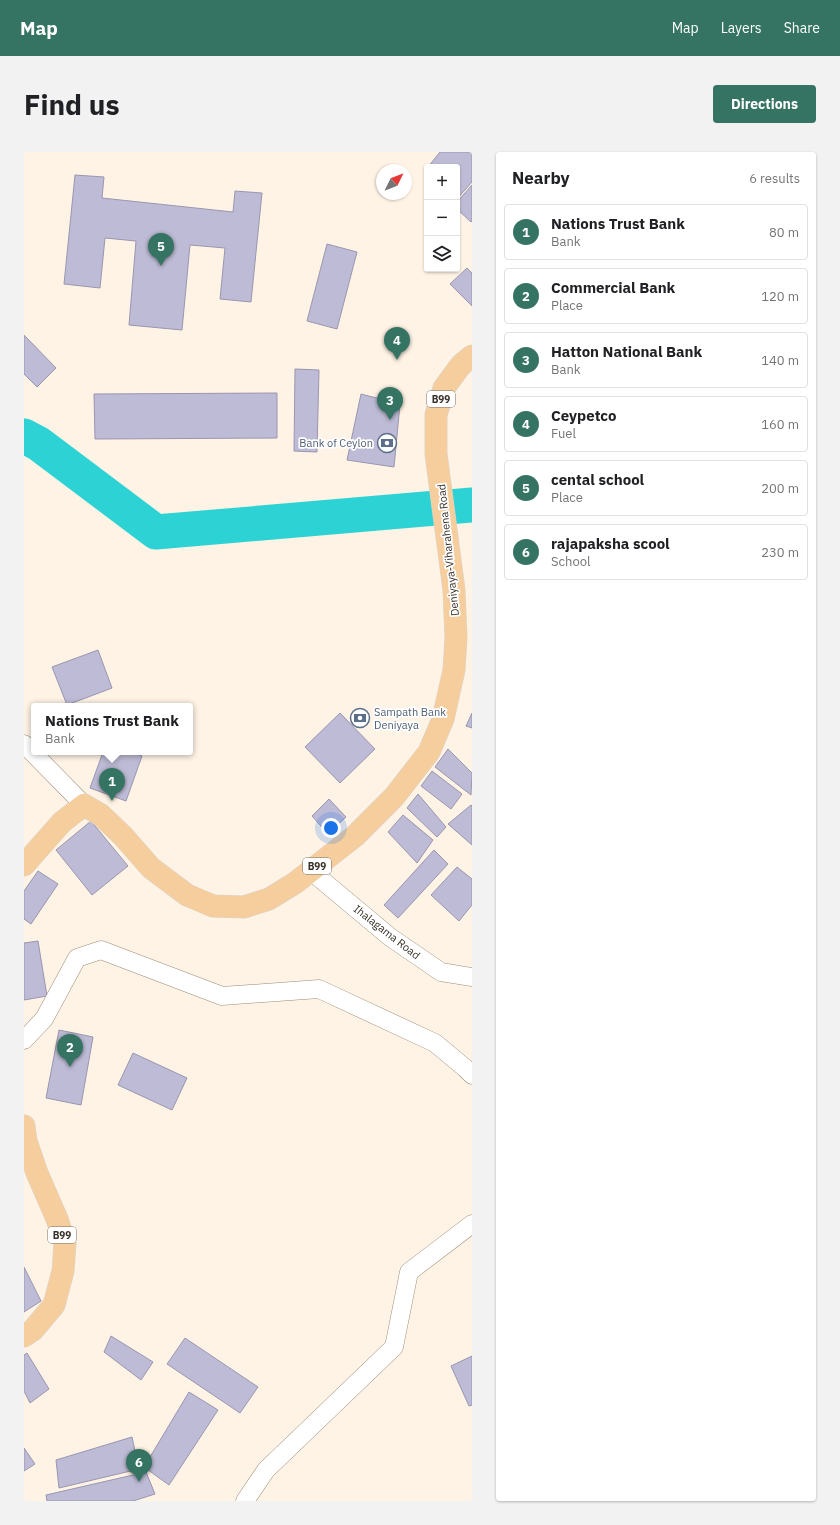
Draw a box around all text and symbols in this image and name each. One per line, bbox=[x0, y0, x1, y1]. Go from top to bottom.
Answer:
text: Map bbox=[20, 16, 58, 40]
text: Map bbox=[672, 19, 699, 37]
text: Layers bbox=[721, 19, 762, 37]
text: Share bbox=[784, 19, 820, 37]
button: Directions bbox=[713, 85, 816, 123]
text: Find us bbox=[24, 86, 120, 123]
north arrow bbox=[376, 164, 412, 200]
map controls bbox=[424, 164, 460, 272]
button: + bbox=[424, 164, 460, 200]
text: Nearby bbox=[512, 167, 570, 189]
text: 6 results bbox=[749, 170, 800, 187]
button: − bbox=[424, 200, 460, 236]
text: Nations Trust Bank bbox=[551, 214, 685, 233]
text: 1 bbox=[522, 224, 530, 241]
text: 80 m bbox=[769, 224, 799, 241]
pin: 5 bbox=[148, 233, 174, 266]
text: Bank bbox=[551, 233, 581, 250]
button: layers bbox=[424, 236, 460, 272]
text: Commercial Bank bbox=[551, 278, 675, 297]
text: 2 bbox=[522, 288, 530, 305]
text: 120 m bbox=[761, 288, 799, 305]
text: Place bbox=[551, 297, 583, 314]
pin: 4 bbox=[384, 327, 410, 360]
text: Hatton National Bank bbox=[551, 342, 702, 361]
text: 3 bbox=[522, 352, 530, 369]
text: 140 m bbox=[761, 352, 799, 369]
text: Bank bbox=[551, 361, 581, 378]
pin: 3 bbox=[377, 387, 403, 420]
road number: B99 bbox=[427, 391, 455, 407]
text: Ceypetco bbox=[551, 406, 616, 425]
text: 4 bbox=[522, 416, 530, 433]
text: 160 m bbox=[761, 416, 799, 433]
text: Fuel bbox=[551, 425, 576, 442]
bank icon: Bank of Ceylon bbox=[376, 432, 398, 454]
place label: Bank of Ceylon bbox=[299, 436, 373, 450]
text: cental school bbox=[551, 470, 644, 489]
text: 5 bbox=[522, 480, 530, 497]
text: 200 m bbox=[761, 480, 799, 497]
street label: Deniyaya-Viharahena Road bbox=[434, 483, 462, 617]
text: Place bbox=[551, 489, 583, 506]
text: rajapaksha scool bbox=[551, 534, 670, 553]
text: 6 bbox=[522, 544, 530, 561]
text: 230 m bbox=[761, 544, 799, 561]
text: School bbox=[551, 553, 591, 570]
popup bbox=[31, 703, 193, 755]
place label: Sampath Bank Deniyaya bbox=[374, 705, 446, 732]
bank icon: Sampath Bank Deniyaya bbox=[349, 707, 371, 729]
text: Nations Trust Bank bbox=[45, 711, 179, 730]
text: Bank bbox=[45, 730, 75, 747]
pin: 1 bbox=[99, 768, 125, 801]
your location bbox=[321, 818, 341, 838]
road number: B99 bbox=[303, 858, 331, 874]
street label: Ihalagama Road bbox=[351, 902, 423, 962]
pin: 2 bbox=[57, 1034, 83, 1067]
road number: B99 bbox=[48, 1227, 76, 1243]
pin: 6 bbox=[126, 1449, 152, 1482]

